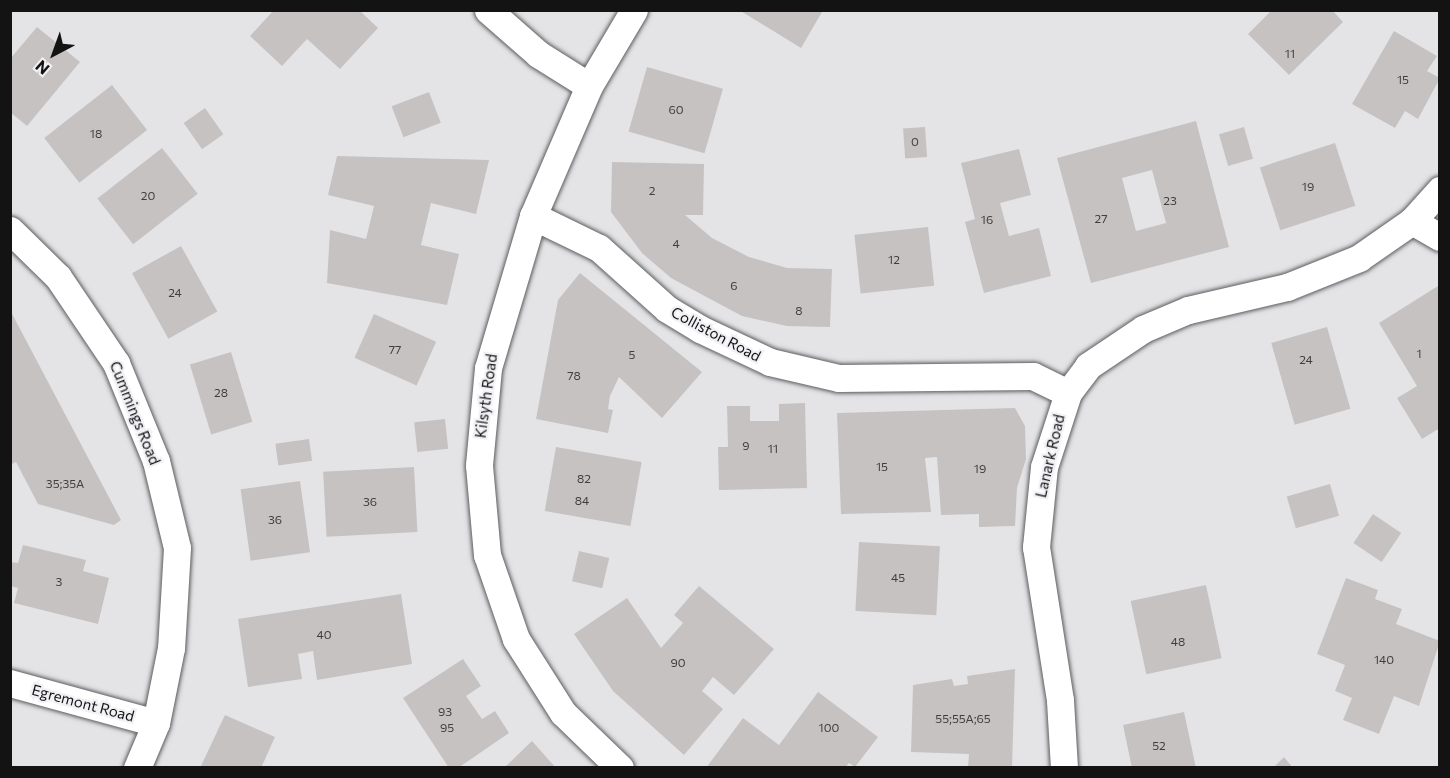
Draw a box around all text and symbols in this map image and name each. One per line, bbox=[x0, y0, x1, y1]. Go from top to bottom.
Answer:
north arrow bbox=[24, 24, 84, 84]
house number: 11 bbox=[1285, 47, 1295, 61]
text: N bbox=[31, 57, 53, 79]
house number: 15 bbox=[1397, 73, 1409, 87]
house number: 60 bbox=[668, 103, 684, 117]
house number: 18 bbox=[90, 127, 102, 141]
house number: 0 bbox=[911, 135, 919, 149]
house number: 19 bbox=[1302, 180, 1314, 194]
house number: 2 bbox=[649, 184, 655, 198]
house number: 20 bbox=[141, 189, 155, 203]
house number: 23 bbox=[1163, 194, 1177, 208]
house number: 27 bbox=[1095, 212, 1107, 226]
house number: 16 bbox=[981, 213, 993, 227]
house number: 4 bbox=[672, 237, 680, 251]
house number: 12 bbox=[888, 253, 900, 267]
house number: 6 bbox=[730, 279, 738, 293]
house number: 24 bbox=[168, 286, 182, 300]
street label: Colliston Road bbox=[668, 303, 764, 365]
house number: 8 bbox=[795, 304, 803, 318]
house number: 77 bbox=[389, 343, 401, 357]
house number: 1 bbox=[1416, 347, 1422, 361]
house number: 5 bbox=[629, 348, 635, 362]
street label: Kilsyth Road bbox=[471, 353, 501, 439]
house number: 24 bbox=[1299, 353, 1313, 367]
street label: Cummings Road bbox=[106, 359, 164, 467]
house number: 78 bbox=[567, 369, 581, 383]
house number: 28 bbox=[214, 386, 228, 400]
street label: Lanark Road bbox=[1032, 413, 1068, 499]
house number: 9 bbox=[742, 439, 750, 453]
house number: 11 bbox=[768, 442, 778, 456]
house number: 15 bbox=[876, 460, 888, 474]
house number: 19 bbox=[974, 462, 986, 476]
house number: 82 bbox=[577, 472, 591, 486]
house number: 35;35A bbox=[46, 477, 84, 491]
house number: 84 bbox=[575, 494, 589, 508]
house number: 36 bbox=[363, 495, 377, 509]
house number: 36 bbox=[268, 513, 282, 527]
house number: 45 bbox=[891, 571, 905, 585]
house number: 3 bbox=[56, 575, 62, 589]
house number: 40 bbox=[316, 628, 332, 642]
house number: 48 bbox=[1171, 635, 1185, 649]
house number: 140 bbox=[1374, 653, 1394, 667]
house number: 90 bbox=[670, 656, 686, 670]
street label: Egremont Road bbox=[30, 681, 136, 725]
house number: 93 bbox=[438, 705, 452, 719]
house number: 55;55A;65 bbox=[935, 712, 991, 726]
house number: 95 bbox=[440, 721, 454, 735]
house number: 100 bbox=[819, 721, 839, 735]
house number: 52 bbox=[1152, 739, 1166, 753]

